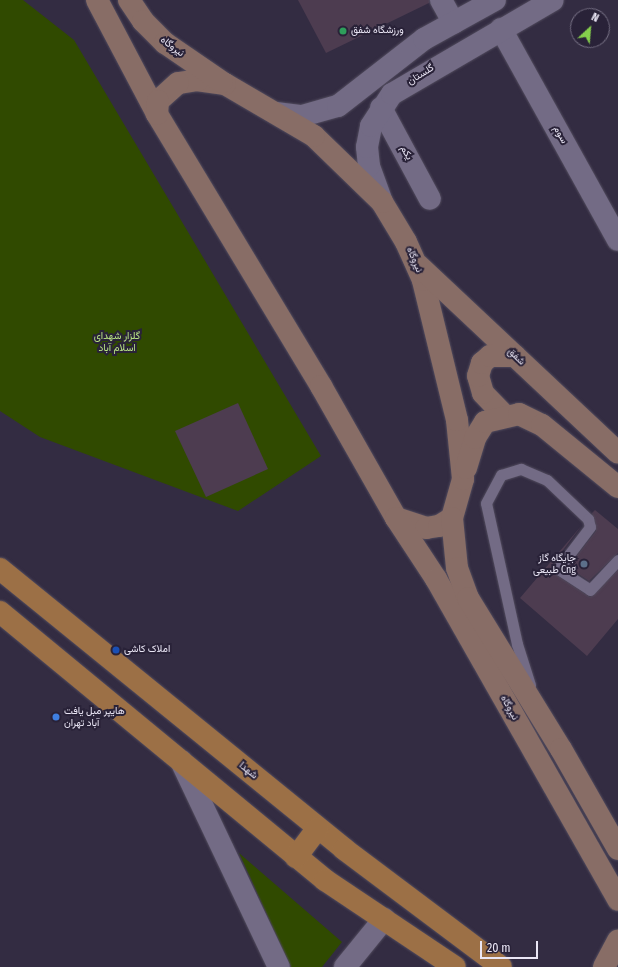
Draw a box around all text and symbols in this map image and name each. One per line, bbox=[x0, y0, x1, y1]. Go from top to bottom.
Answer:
north arrow bbox=[570, 8, 610, 48]
text: N bbox=[589, 10, 601, 25]
place label: ورزشگاه شفق bbox=[351, 25, 404, 37]
marker: ورزشگاه شفق bbox=[338, 26, 348, 36]
street label: نیروگاه bbox=[158, 34, 186, 60]
street label: گلستان bbox=[405, 62, 437, 88]
street label: سوم bbox=[550, 124, 570, 146]
street label: یکم bbox=[397, 144, 415, 162]
street label: نیروگاه bbox=[403, 245, 425, 275]
park label: گلزار شهدای اسلام آباد bbox=[94, 330, 140, 354]
street label: شفق bbox=[505, 346, 527, 368]
place label: جایگاه گاز طبیعی Cng bbox=[533, 552, 576, 576]
marker: جایگاه گاز طبیعی Cng bbox=[579, 559, 589, 569]
place label: املاک کاشی bbox=[124, 644, 170, 656]
marker: املاک کاشی bbox=[111, 645, 121, 655]
street label: نیروگاه bbox=[497, 693, 521, 723]
place label: هایپر مبل یافت آباد تهران bbox=[64, 705, 125, 728]
marker: هایپر مبل یافت آباد تهران bbox=[51, 712, 61, 722]
street label: شهدا bbox=[236, 760, 260, 782]
scale bar bbox=[482, 933, 540, 959]
text: 20 m bbox=[487, 941, 511, 955]

